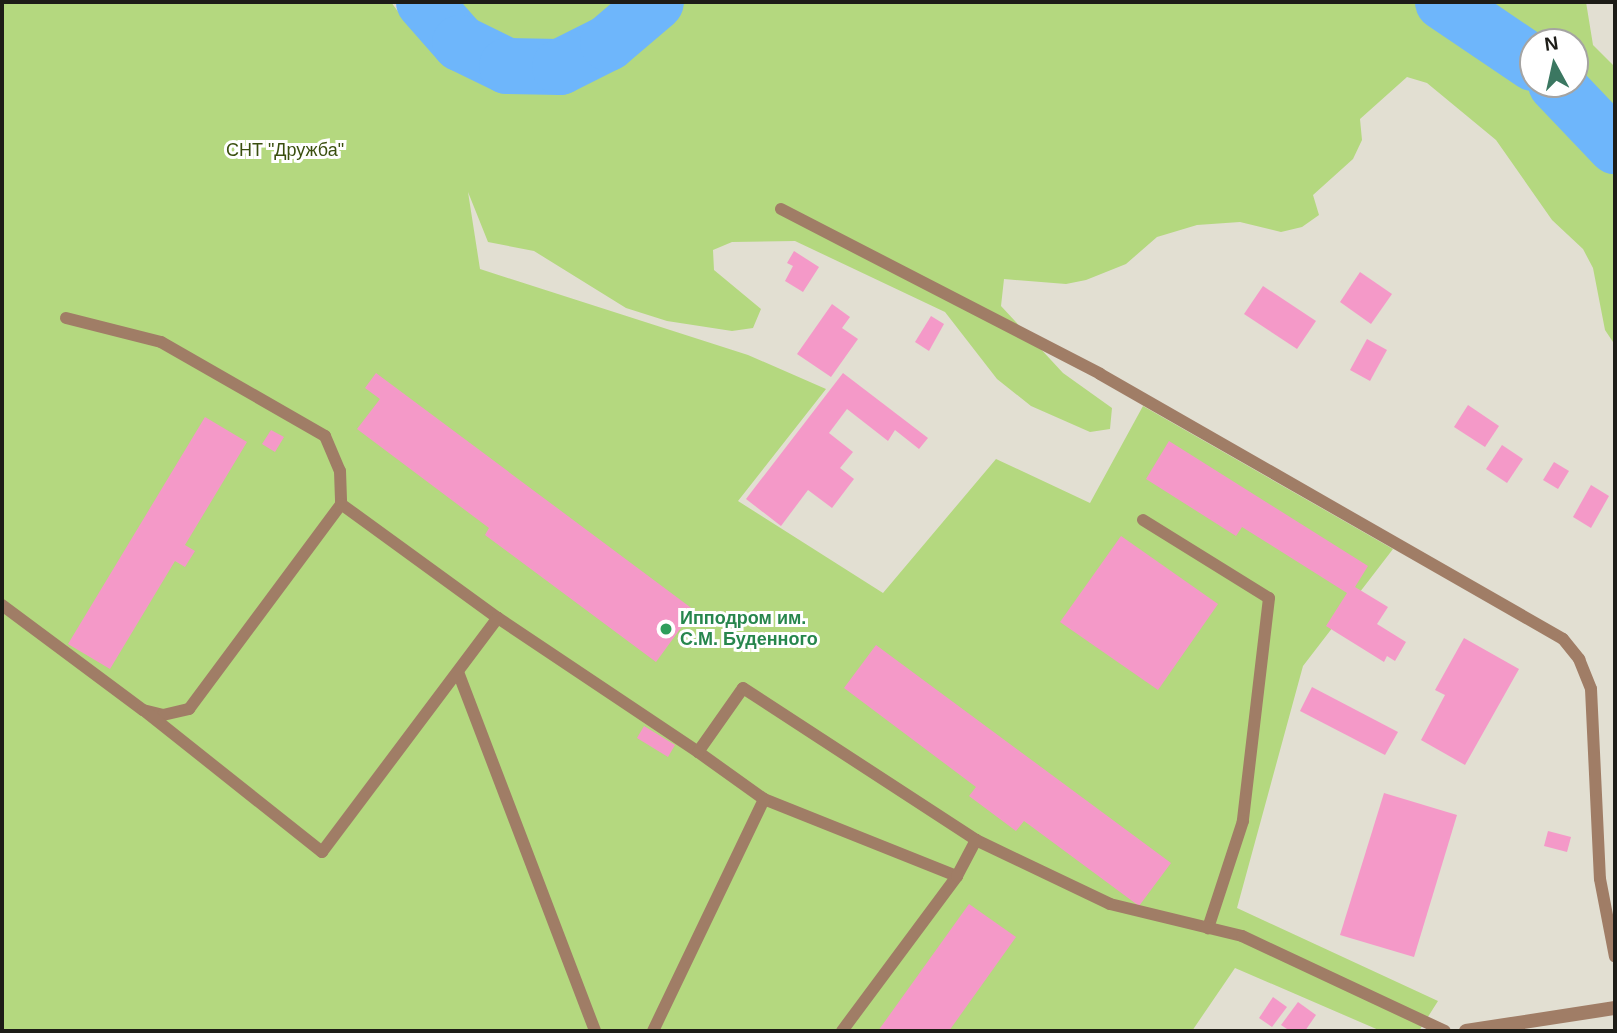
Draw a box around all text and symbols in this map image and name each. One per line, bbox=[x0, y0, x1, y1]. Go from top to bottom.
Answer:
north arrow bbox=[1519, 28, 1589, 98]
text: N bbox=[1543, 32, 1560, 55]
park label: СНТ "Дружба" bbox=[226, 139, 344, 161]
place label: Ипподром им. С.М. Буденного bbox=[680, 608, 818, 650]
marker: Ипподром им. С.М. Буденного bbox=[658, 621, 674, 637]

